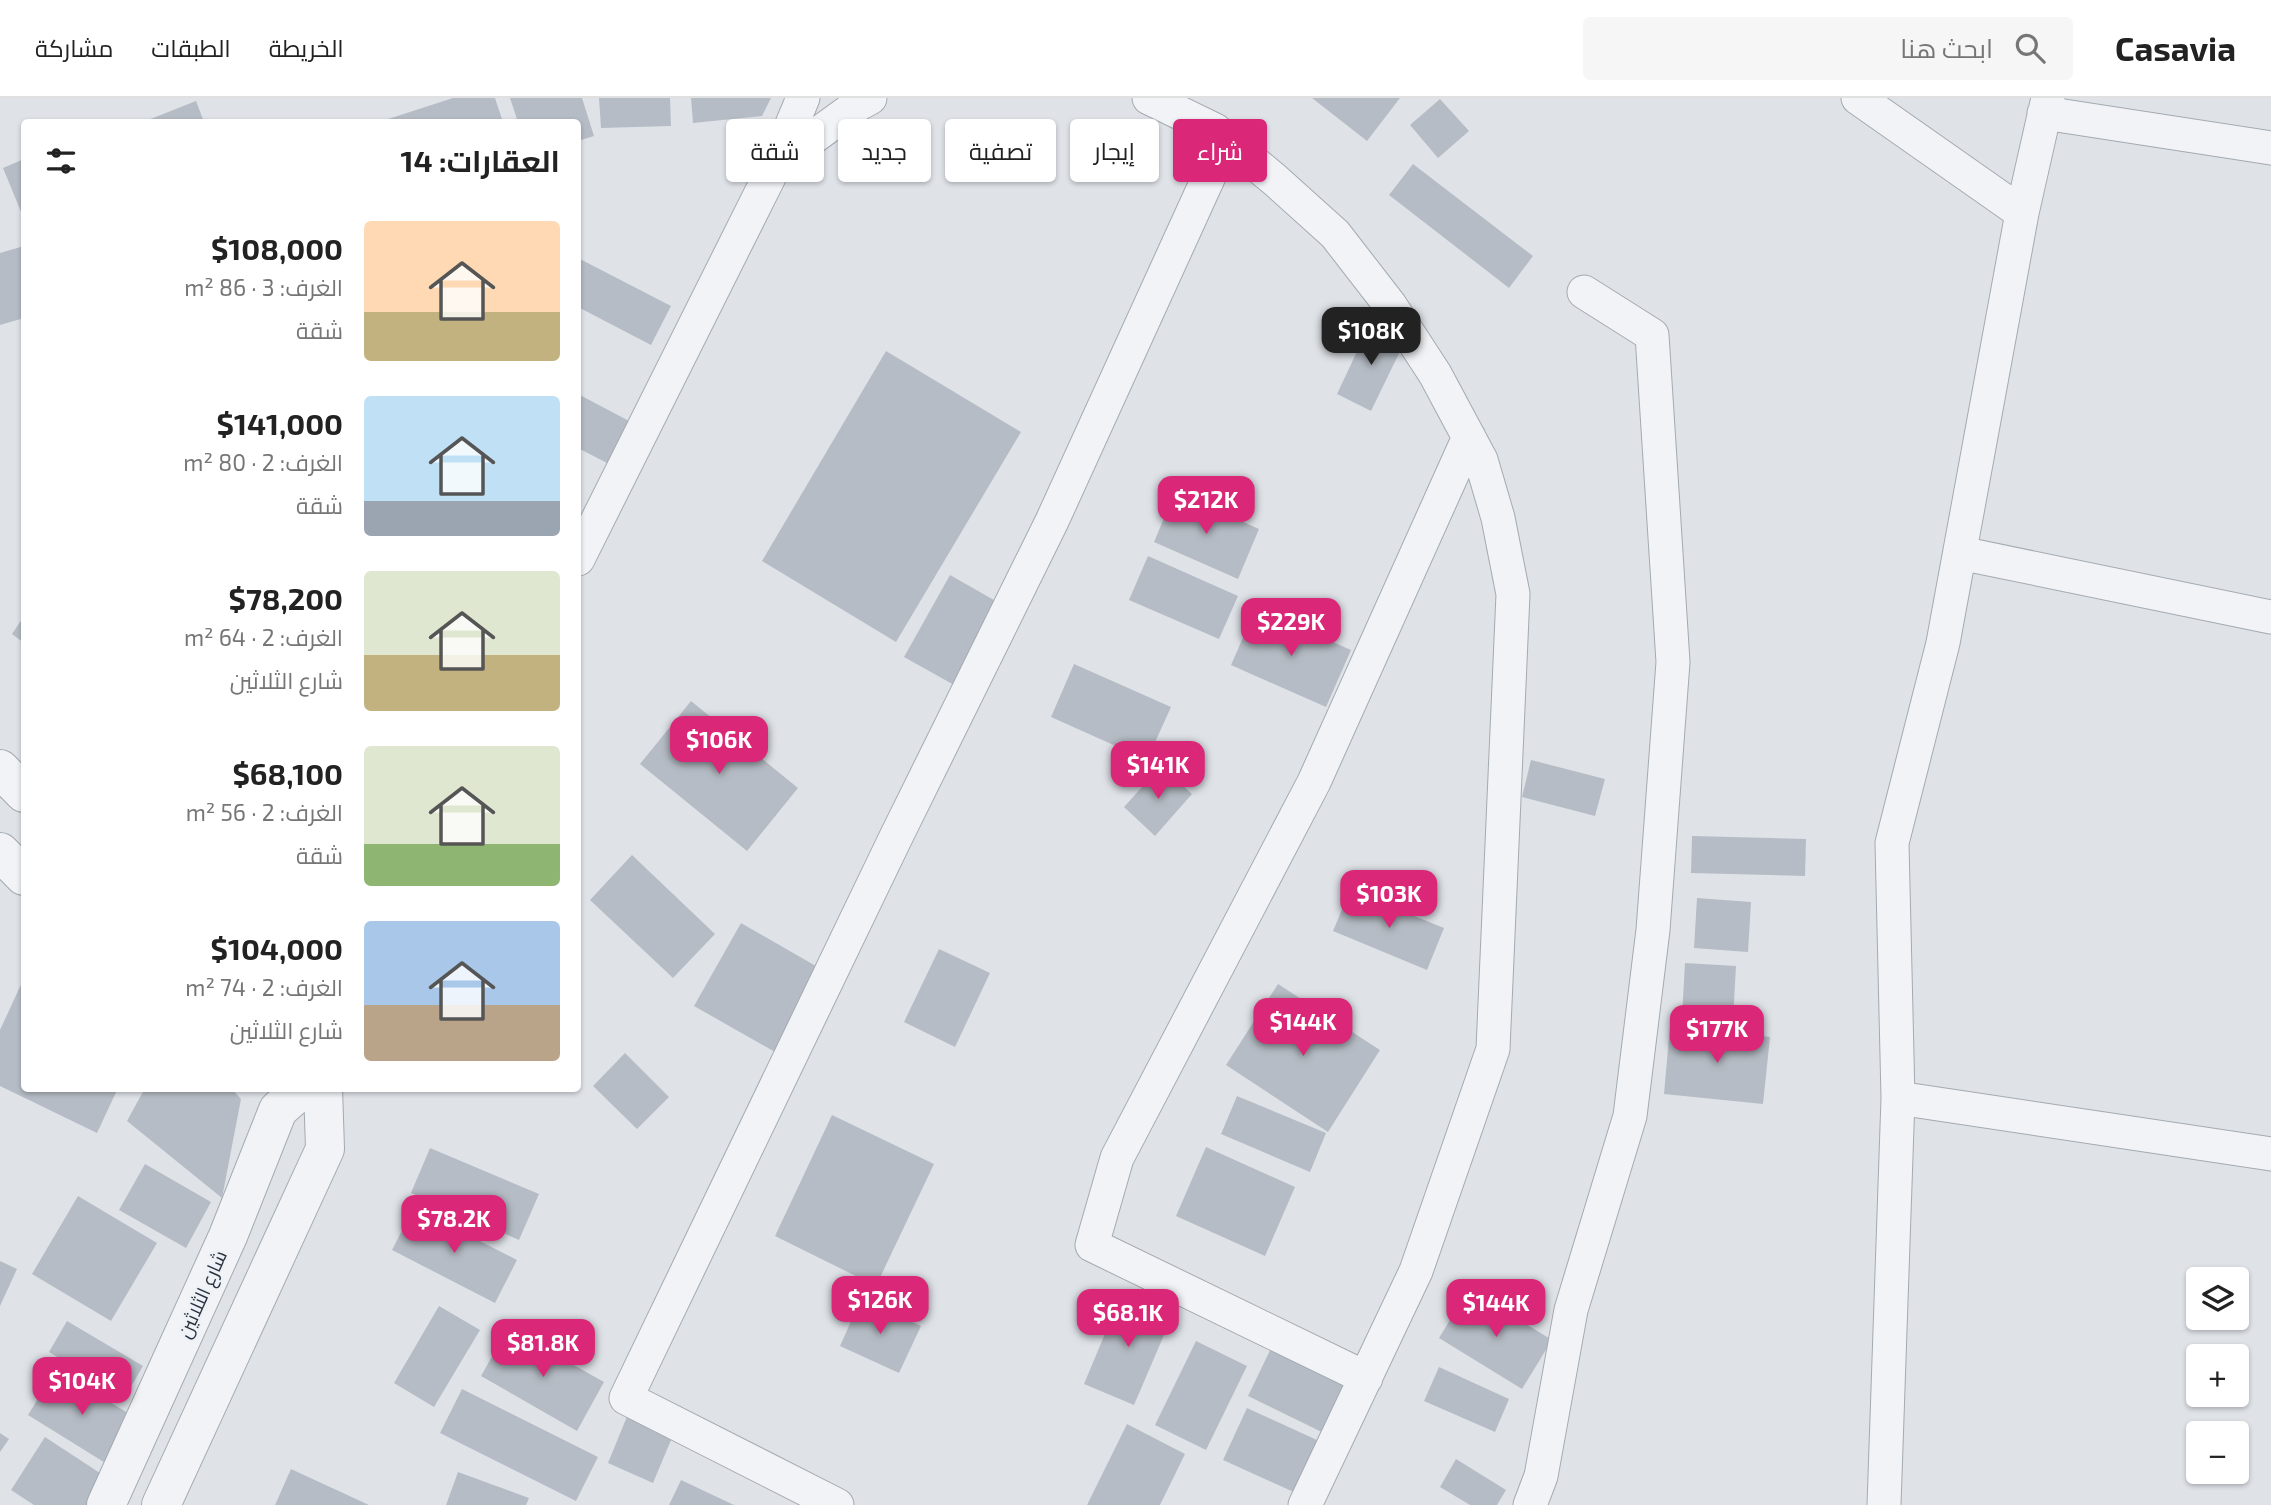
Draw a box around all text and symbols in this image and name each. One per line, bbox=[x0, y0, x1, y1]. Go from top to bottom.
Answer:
search box bbox=[1583, 17, 2073, 80]
text: Casavia bbox=[2115, 28, 2236, 68]
icon: search bbox=[2011, 29, 2049, 67]
text: ابحث هنا bbox=[1900, 32, 1993, 63]
text: مشاركة bbox=[35, 33, 113, 62]
text: الطبقات bbox=[151, 33, 231, 62]
text: الخريطة bbox=[269, 33, 344, 62]
chip: شقة bbox=[726, 119, 824, 182]
chip: جديد bbox=[838, 119, 931, 182]
chip: تصفية bbox=[945, 119, 1056, 182]
chip: إيجار bbox=[1070, 119, 1159, 182]
chip: شراء bbox=[1173, 119, 1267, 182]
icon: filters bbox=[42, 142, 80, 180]
text: العقارات: 14 bbox=[401, 142, 560, 178]
text: $108,000 bbox=[211, 230, 343, 266]
icon: home bbox=[420, 249, 504, 333]
text: الغرف: 3 · 86 m² bbox=[184, 273, 343, 301]
pin: $108K bbox=[1322, 308, 1420, 367]
text: شقة bbox=[296, 316, 343, 344]
text: $108K bbox=[1338, 316, 1404, 344]
text: $141,000 bbox=[217, 405, 343, 441]
icon: home bbox=[420, 424, 504, 508]
text: الغرف: 2 · 80 m² bbox=[183, 448, 343, 476]
pin: $212K bbox=[1157, 476, 1255, 536]
text: $212K bbox=[1174, 485, 1238, 513]
text: شقة bbox=[296, 491, 343, 519]
text: $78,200 bbox=[229, 580, 343, 616]
pin: $229K bbox=[1242, 598, 1340, 658]
icon: home bbox=[420, 599, 504, 683]
text: $229K bbox=[1257, 607, 1325, 635]
text: الغرف: 2 · 64 m² bbox=[184, 623, 343, 651]
text: شارع الثلاثين bbox=[230, 666, 343, 694]
pin: $106K bbox=[670, 716, 768, 776]
text: $106K bbox=[686, 725, 752, 753]
pin: $141K bbox=[1109, 742, 1207, 801]
text: $141K bbox=[1127, 750, 1189, 778]
text: $68,100 bbox=[232, 755, 343, 791]
icon: home bbox=[420, 774, 504, 858]
text: الغرف: 2 · 56 m² bbox=[186, 798, 343, 826]
text: شقة bbox=[296, 841, 343, 869]
pin: $103K bbox=[1340, 870, 1438, 930]
text: $103K bbox=[1356, 879, 1422, 907]
text: $104,000 bbox=[211, 930, 343, 966]
icon: home bbox=[420, 949, 504, 1033]
text: الغرف: 2 · 74 m² bbox=[185, 973, 343, 1001]
pin: $144K bbox=[1254, 998, 1352, 1058]
pin: $177K bbox=[1668, 1006, 1766, 1065]
text: $144K bbox=[1269, 1007, 1337, 1035]
text: $177K bbox=[1686, 1014, 1748, 1042]
text: شارع الثلاثين bbox=[230, 1016, 343, 1044]
pin: $78.2K bbox=[397, 1196, 511, 1255]
text: $78.2K bbox=[417, 1204, 491, 1232]
street label: شارع الثلاثين bbox=[172, 1246, 234, 1342]
map controls bbox=[2186, 1267, 2249, 1484]
button: layers bbox=[2186, 1267, 2249, 1330]
pin: $126K bbox=[831, 1276, 929, 1336]
pin: $144K bbox=[1447, 1280, 1545, 1339]
text: $126K bbox=[848, 1285, 912, 1313]
text: $144K bbox=[1462, 1288, 1530, 1316]
pin: $68.1K bbox=[1071, 1290, 1185, 1349]
text: $68.1K bbox=[1093, 1298, 1163, 1326]
pin: $81.8K bbox=[486, 1320, 600, 1379]
text: $81.8K bbox=[507, 1328, 579, 1356]
button: + bbox=[2186, 1344, 2249, 1407]
pin: $104K bbox=[33, 1358, 131, 1417]
text: $104K bbox=[48, 1366, 116, 1394]
button: − bbox=[2186, 1421, 2249, 1484]

